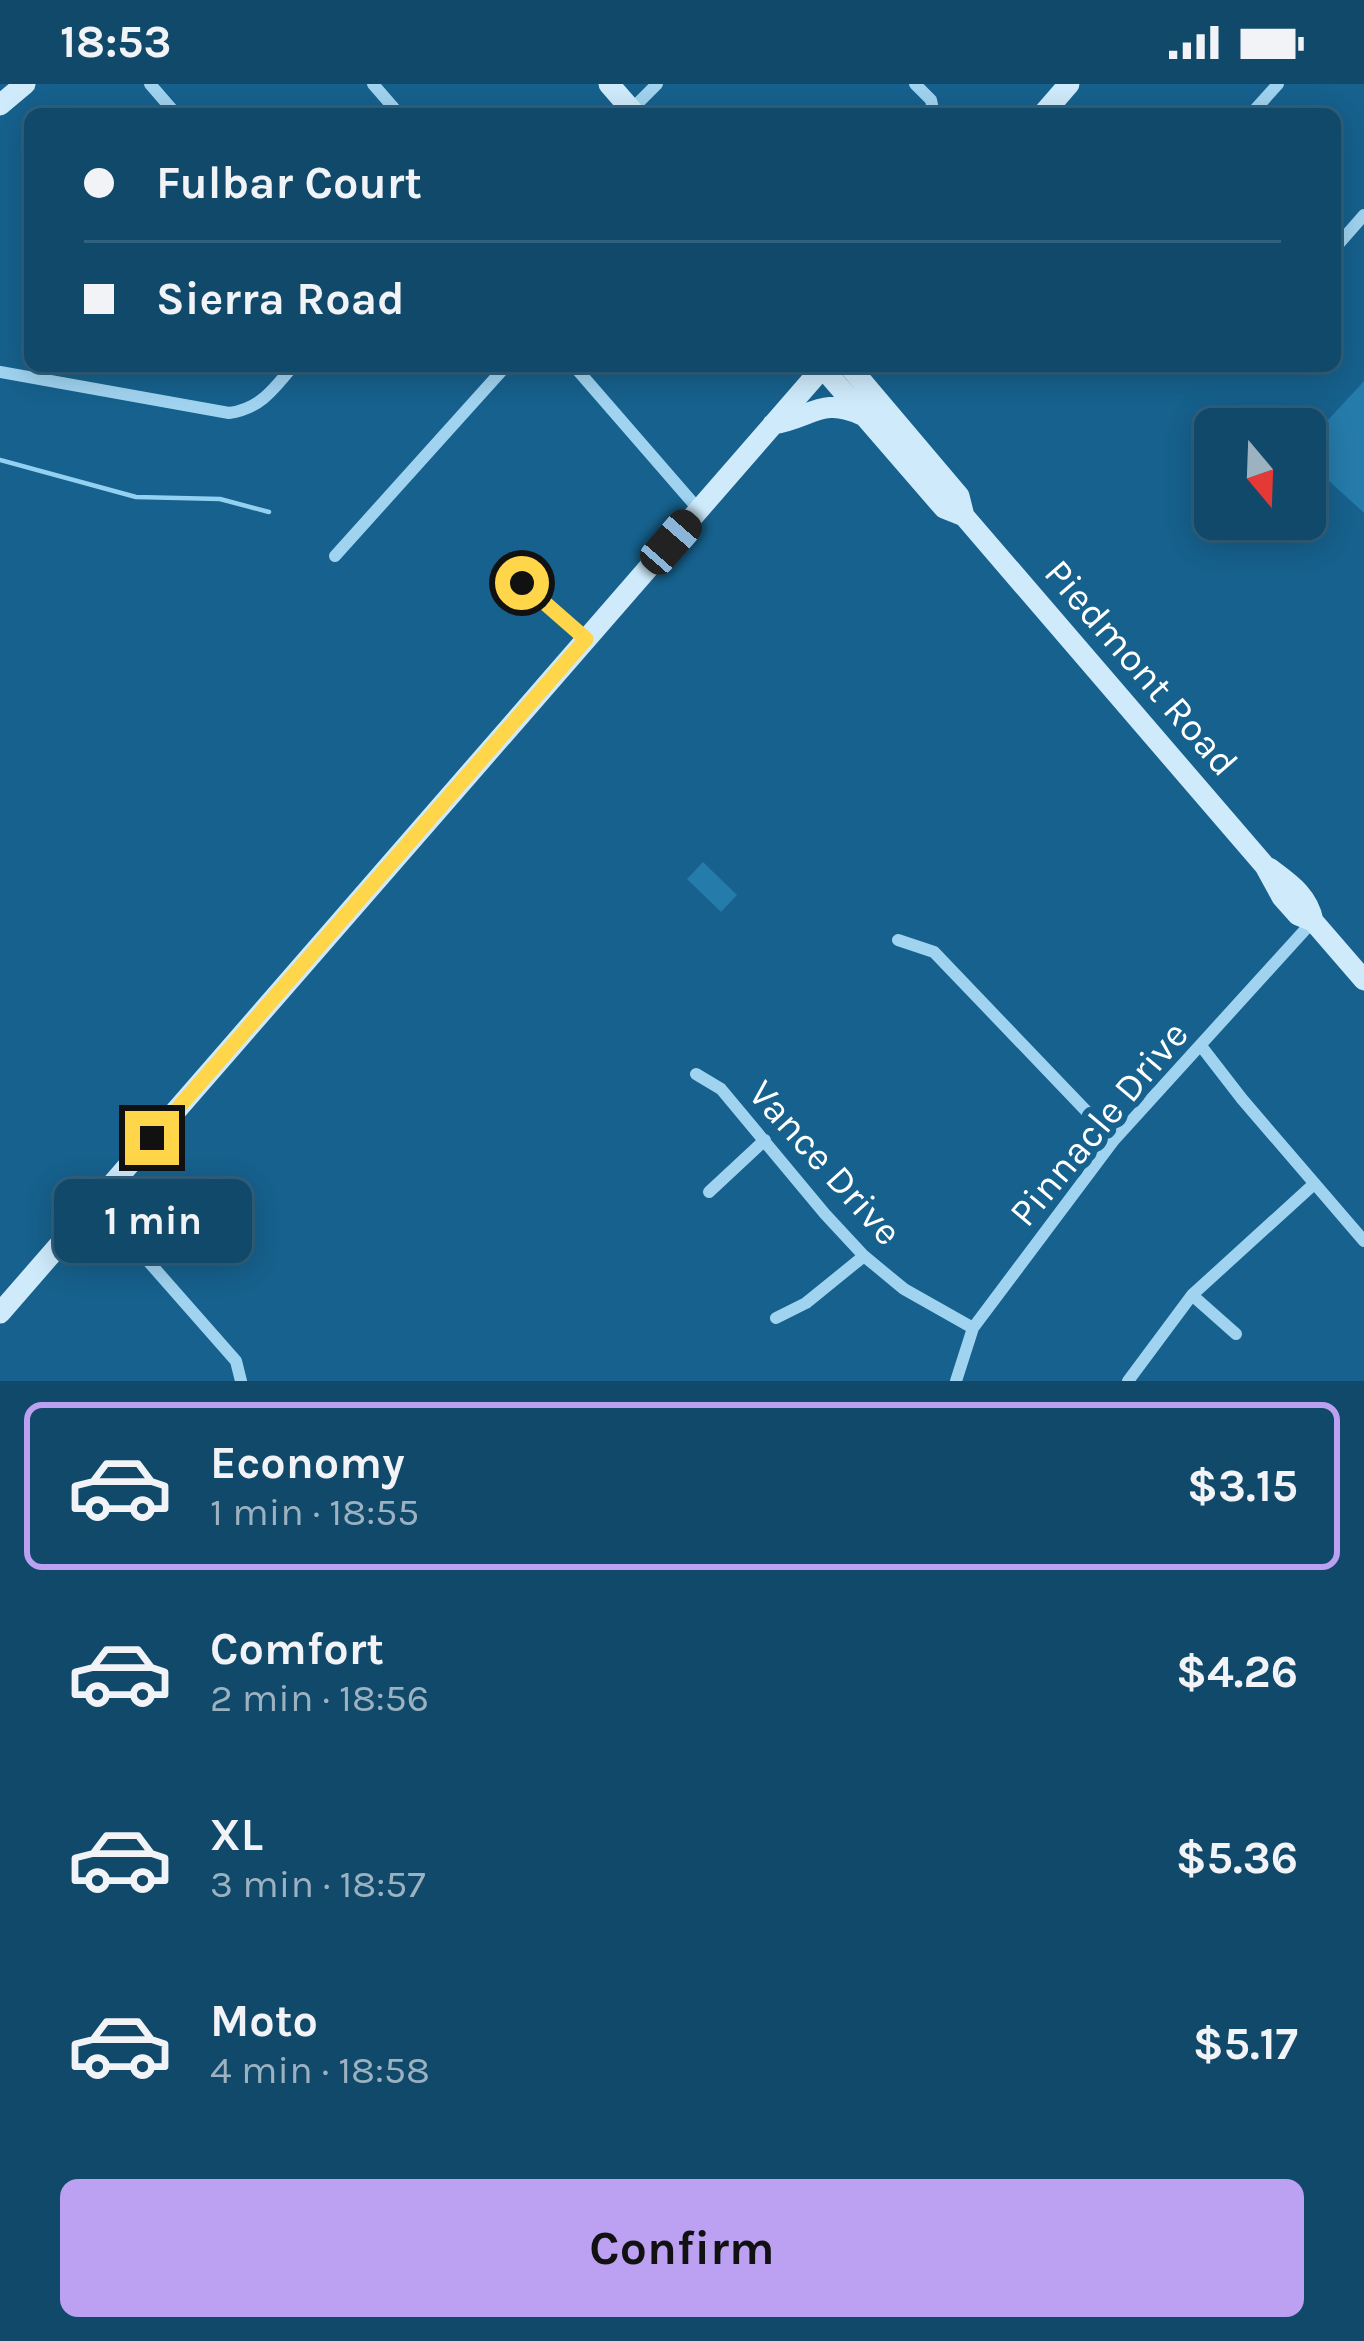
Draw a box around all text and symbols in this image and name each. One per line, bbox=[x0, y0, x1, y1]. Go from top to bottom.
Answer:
text: 18:53 bbox=[60, 16, 171, 68]
text: Fulbar Court bbox=[156, 157, 422, 209]
text: Sierra Road bbox=[156, 273, 405, 325]
north arrow bbox=[1194, 408, 1326, 540]
map controls bbox=[1194, 408, 1326, 540]
car bbox=[634, 503, 708, 581]
street label: Piedmont Road bbox=[1035, 550, 1248, 785]
route start bbox=[495, 556, 549, 610]
street label: Pinnacle Drive bbox=[1000, 1012, 1198, 1235]
street label: Vance Drive bbox=[739, 1071, 911, 1255]
route end bbox=[125, 1111, 179, 1165]
callout: 1 min bbox=[53, 1180, 251, 1264]
text: 1 min bbox=[104, 1198, 202, 1244]
icon: car bbox=[66, 1432, 174, 1540]
text: Economy bbox=[210, 1437, 405, 1489]
text: $3.15 bbox=[1187, 1460, 1298, 1512]
text: 1 min · 18:55 bbox=[210, 1489, 419, 1535]
icon: car bbox=[66, 1618, 174, 1726]
text: Comfort bbox=[210, 1623, 384, 1675]
text: $4.26 bbox=[1176, 1646, 1298, 1698]
text: 2 min · 18:56 bbox=[210, 1675, 429, 1721]
icon: car bbox=[66, 1804, 174, 1912]
text: XL bbox=[210, 1809, 263, 1861]
text: $5.36 bbox=[1176, 1832, 1298, 1884]
text: 3 min · 18:57 bbox=[210, 1861, 426, 1907]
icon: car bbox=[66, 1990, 174, 2098]
text: Moto bbox=[210, 1995, 318, 2047]
text: $5.17 bbox=[1193, 2018, 1298, 2070]
text: 4 min · 18:58 bbox=[210, 2047, 430, 2093]
button: Confirm bbox=[60, 2179, 1304, 2317]

